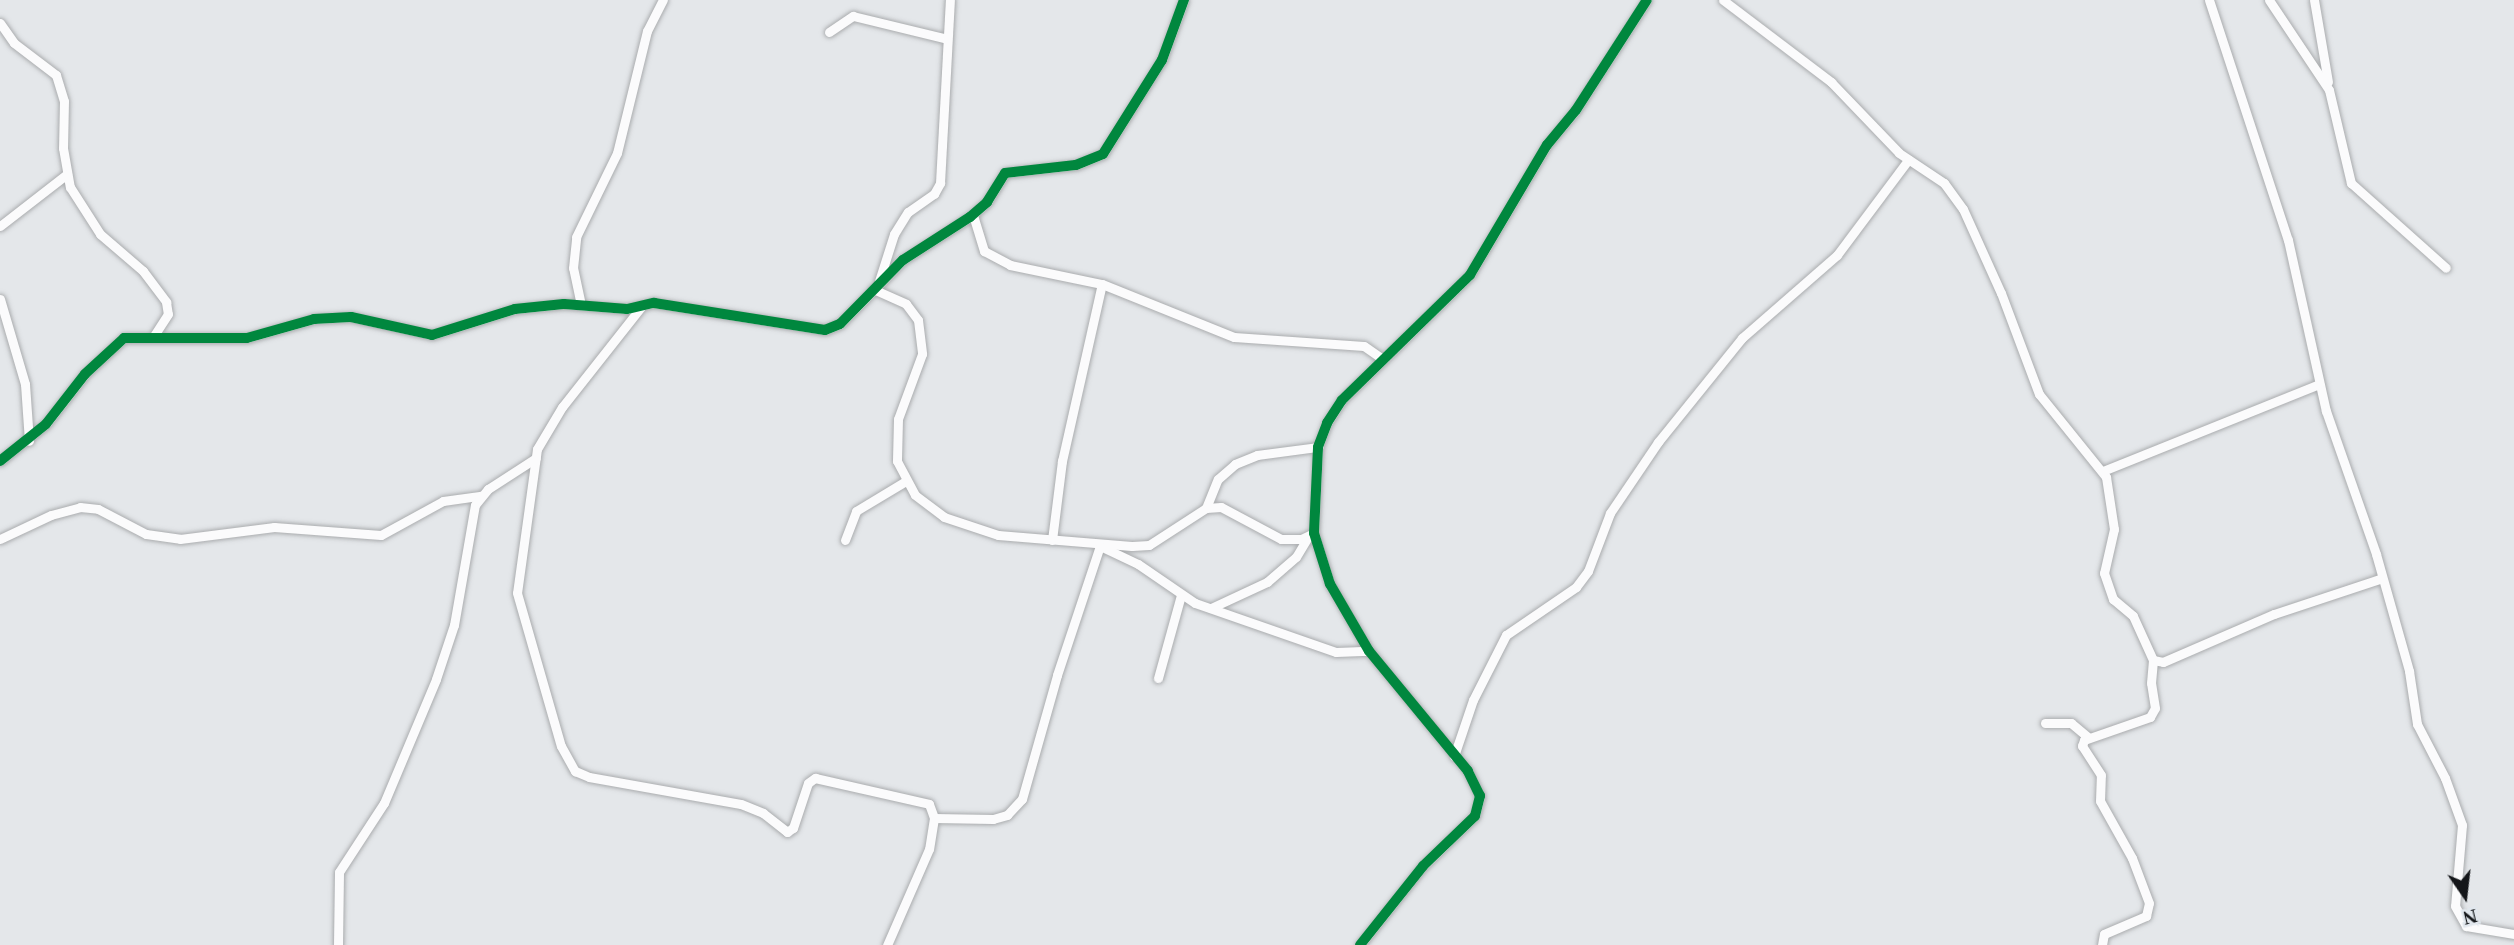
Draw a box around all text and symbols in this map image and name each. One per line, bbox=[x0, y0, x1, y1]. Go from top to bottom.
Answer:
north arrow bbox=[2430, 861, 2500, 931]
text: N bbox=[2461, 905, 2479, 929]

